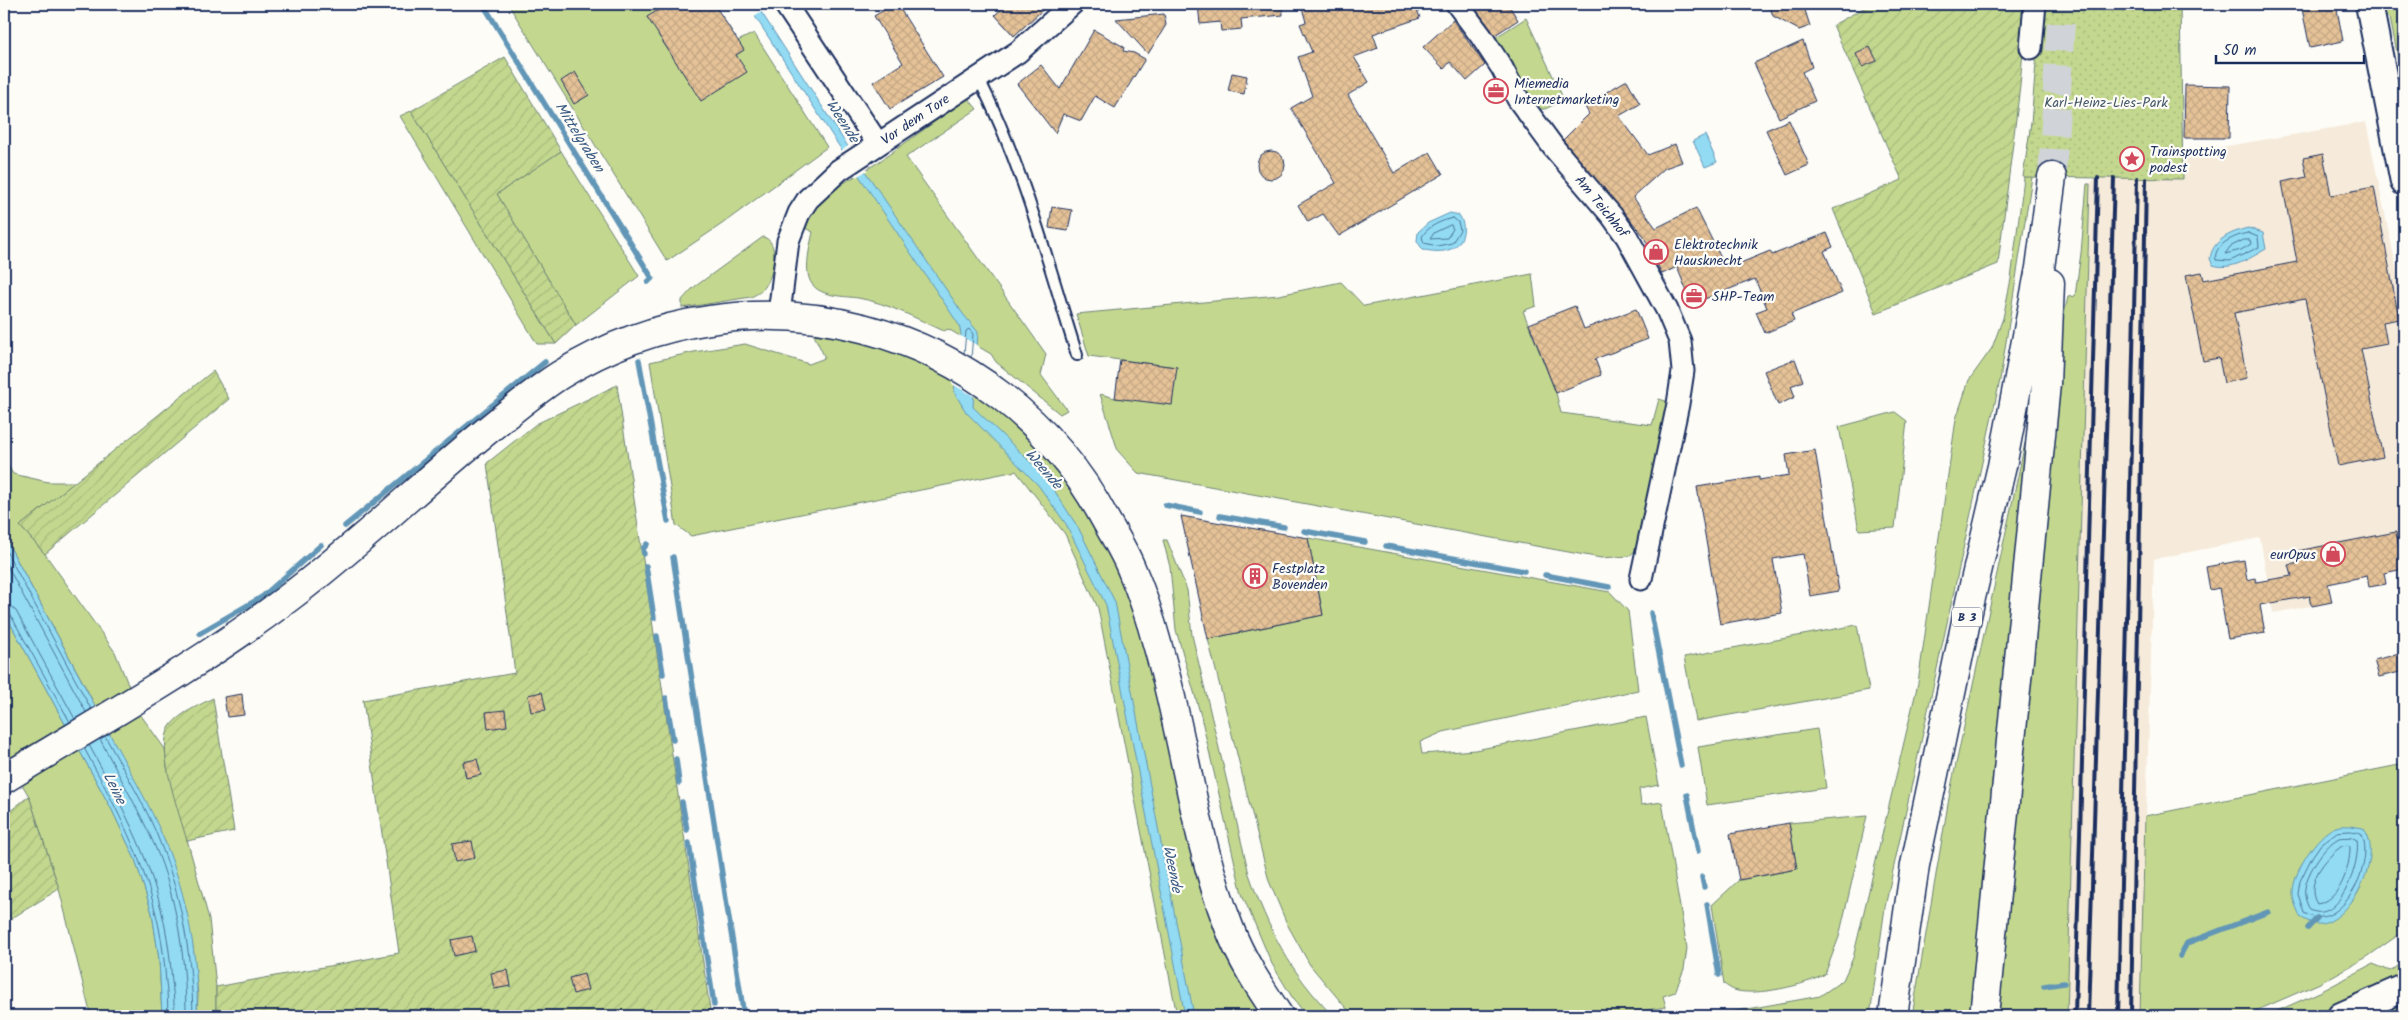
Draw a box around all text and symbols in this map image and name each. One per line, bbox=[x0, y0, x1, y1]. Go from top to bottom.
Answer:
scale bar bbox=[2216, 32, 2363, 64]
text: 50 m bbox=[2223, 39, 2257, 63]
place label: Miemedia Internetmarketing bbox=[1514, 73, 1619, 111]
office icon: Miemedia Internetmarketing bbox=[1483, 78, 1509, 104]
street label: Vor dem Tore bbox=[877, 88, 955, 151]
park label: Karl-Heinz-Lies-Park bbox=[2044, 92, 2168, 114]
water label: Weende bbox=[819, 95, 866, 149]
water label: Mittelgraben bbox=[548, 98, 611, 178]
place label: Trainspotting podest bbox=[2149, 141, 2227, 179]
place icon: Trainspotting podest bbox=[2119, 146, 2145, 172]
street label: Am Teichhof bbox=[1569, 170, 1635, 244]
place label: Elektrotechnik Hausknecht bbox=[1674, 234, 1758, 272]
shop icon: Elektrotechnik Hausknecht bbox=[1643, 239, 1669, 265]
office icon: SHP-Team bbox=[1681, 283, 1707, 309]
place label: SHP-Team bbox=[1712, 286, 1774, 308]
water label: Weende bbox=[1019, 444, 1069, 496]
shop icon: eurOpus bbox=[2320, 541, 2346, 567]
place label: eurOpus bbox=[2270, 544, 2316, 566]
place label: Festplatz Bovenden bbox=[1272, 558, 1328, 596]
building icon: Festplatz Bovenden bbox=[1242, 563, 1268, 589]
road number: B 3 bbox=[1952, 608, 1982, 626]
water label: Leine bbox=[96, 768, 133, 810]
water label: Weende bbox=[1156, 844, 1189, 896]

